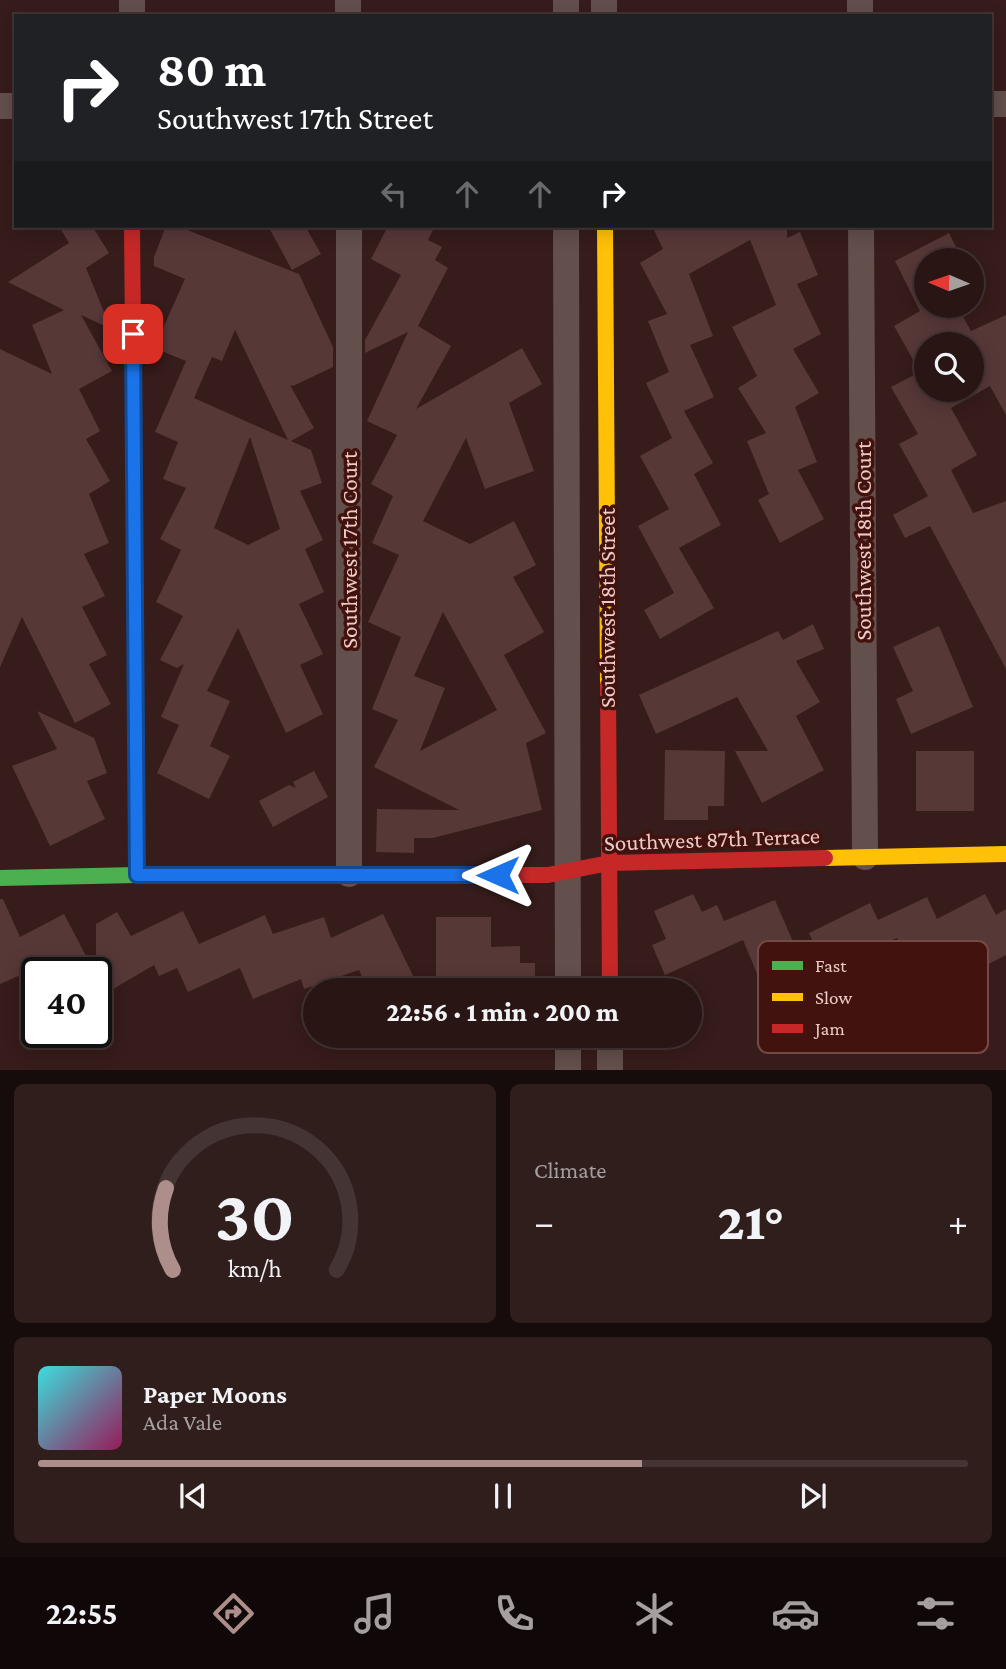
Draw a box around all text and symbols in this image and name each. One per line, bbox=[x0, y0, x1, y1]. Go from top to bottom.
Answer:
icon: right bbox=[42, 42, 133, 133]
text: 80 m bbox=[157, 42, 266, 97]
text: Southwest 17th Street bbox=[157, 100, 433, 136]
icon: left bbox=[375, 175, 413, 213]
icon: ahead bbox=[448, 175, 486, 213]
icon: ahead bbox=[521, 175, 559, 213]
icon: right bbox=[594, 175, 632, 213]
north arrow bbox=[914, 248, 984, 318]
map controls bbox=[914, 248, 984, 402]
pin bbox=[103, 304, 163, 364]
icon: arrive bbox=[114, 315, 152, 353]
button: search bbox=[914, 332, 984, 402]
street label: Southwest 18th Court bbox=[850, 441, 876, 641]
street label: Southwest 17th Court bbox=[336, 451, 362, 649]
street label: Southwest 18th Street bbox=[594, 508, 620, 708]
street label: Southwest 87th Terrace bbox=[604, 822, 820, 856]
position arrow bbox=[461, 838, 535, 912]
legend bbox=[758, 941, 988, 1053]
text: Fast bbox=[815, 955, 847, 976]
speed limit sign: 40 bbox=[21, 957, 112, 1048]
text: Slow bbox=[815, 987, 852, 1008]
text: 22:56 · 1 min · 200 m bbox=[386, 998, 619, 1027]
text: Jam bbox=[813, 1018, 845, 1039]
text: Climate bbox=[534, 1157, 606, 1183]
text: 30 bbox=[215, 1175, 295, 1256]
text: 21° bbox=[718, 1192, 784, 1250]
text: − bbox=[534, 1201, 554, 1243]
text: + bbox=[948, 1201, 968, 1243]
text: km/h bbox=[228, 1254, 282, 1281]
text: Paper Moons bbox=[143, 1380, 287, 1409]
text: Ada Vale bbox=[143, 1409, 222, 1435]
icon: previous bbox=[174, 1477, 212, 1515]
icon: pause bbox=[484, 1477, 522, 1515]
icon: next bbox=[794, 1477, 832, 1515]
icon: directions bbox=[209, 1589, 258, 1638]
icon: music bbox=[350, 1589, 399, 1638]
icon: phone bbox=[490, 1589, 539, 1638]
icon: climate bbox=[630, 1589, 679, 1638]
icon: car bbox=[771, 1589, 820, 1638]
icon: filters bbox=[911, 1589, 960, 1638]
text: 22:55 bbox=[46, 1595, 118, 1631]

